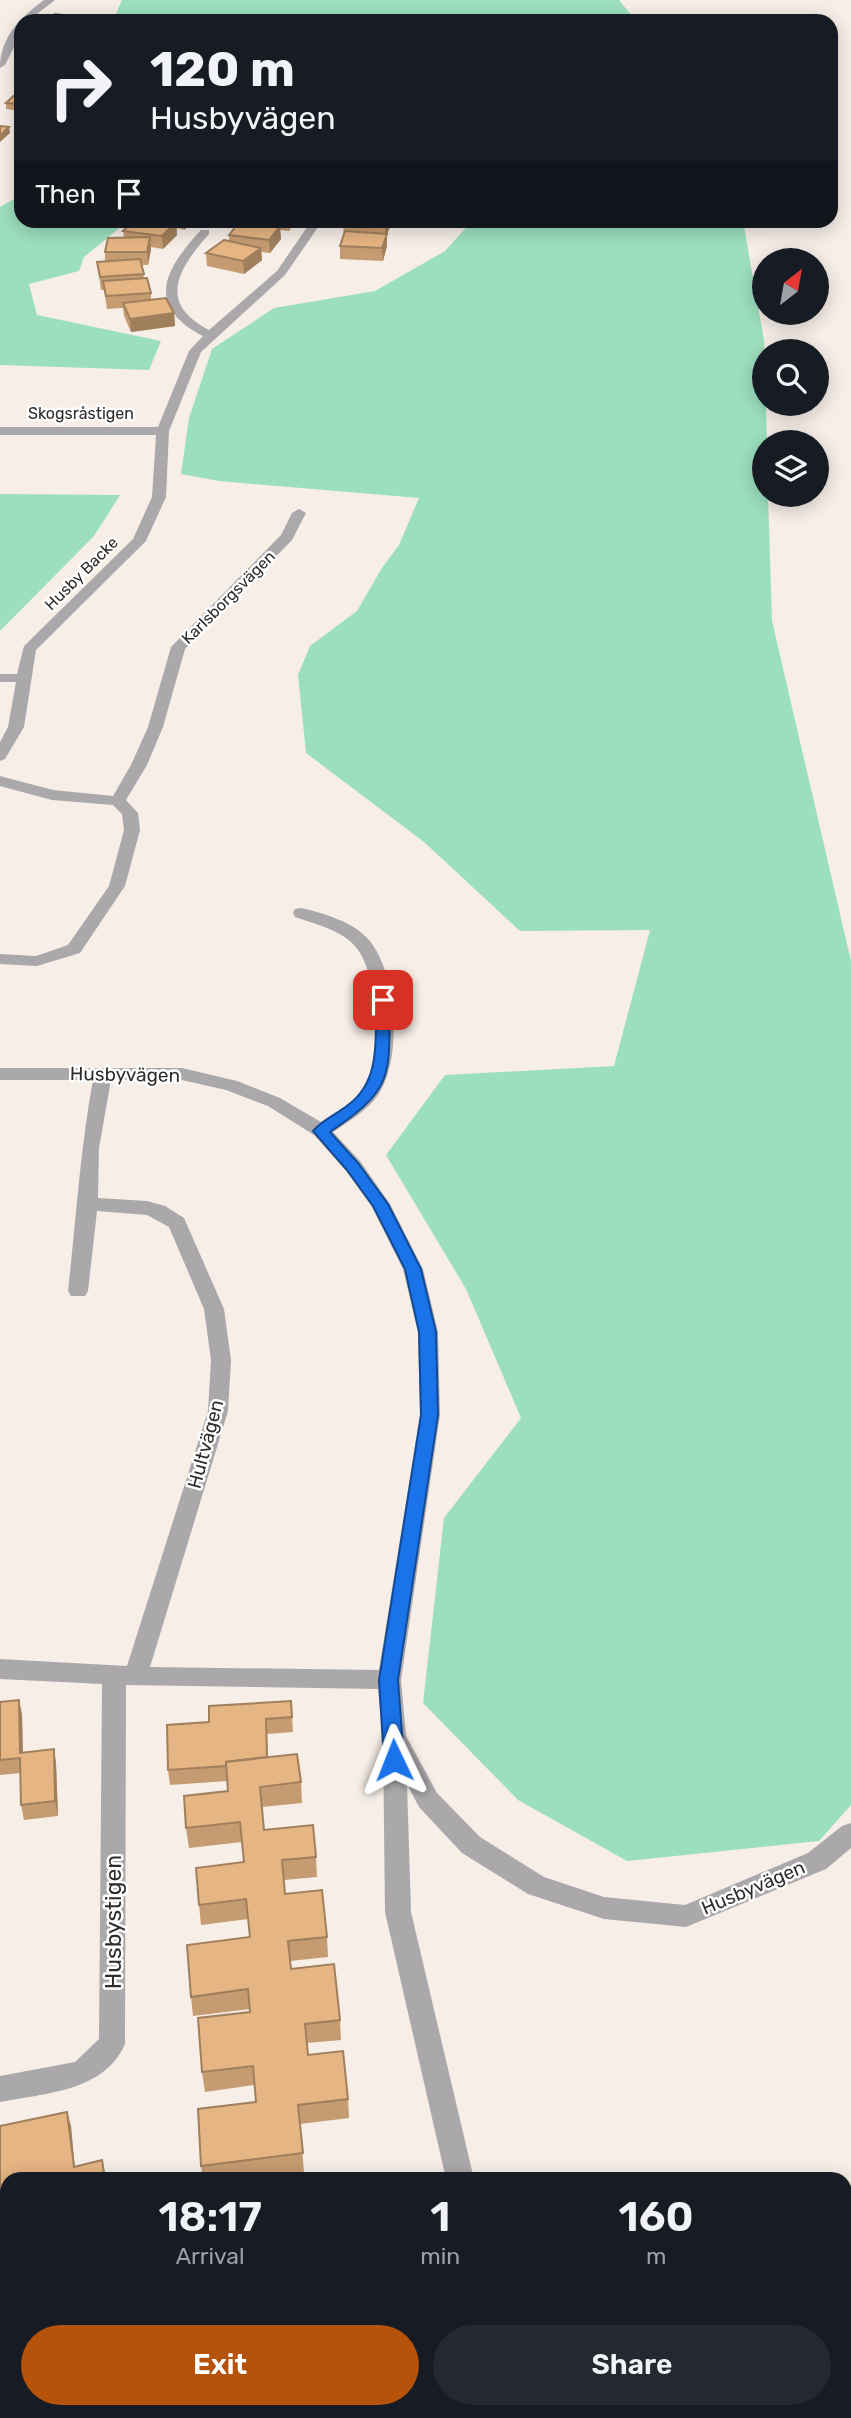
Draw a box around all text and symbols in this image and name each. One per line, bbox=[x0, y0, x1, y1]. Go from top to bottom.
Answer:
text: 120 m bbox=[150, 40, 295, 98]
icon: right bbox=[35, 42, 126, 133]
text: Husbyvägen bbox=[150, 99, 336, 137]
icon: arrive bbox=[110, 175, 148, 213]
text: Then bbox=[35, 179, 96, 210]
north arrow bbox=[752, 248, 830, 326]
map controls bbox=[752, 248, 829, 507]
button: search bbox=[752, 339, 829, 416]
street label: Skogsråstigen bbox=[28, 404, 134, 423]
button: layers bbox=[752, 430, 829, 507]
street label: Husby Backe bbox=[41, 533, 122, 614]
street label: Karlsborgsvägen bbox=[178, 547, 279, 648]
pin bbox=[353, 970, 413, 1030]
icon: arrive bbox=[364, 981, 402, 1019]
street label: Husbyvägen bbox=[70, 1062, 180, 1087]
street label: Hultvägen bbox=[183, 1397, 228, 1491]
position arrow bbox=[357, 1723, 431, 1797]
street label: Husbystigen bbox=[99, 1855, 127, 1989]
street label: Husbyvägen bbox=[698, 1855, 808, 1920]
text: 18:17 bbox=[158, 2192, 262, 2242]
text: 1 bbox=[430, 2192, 450, 2242]
text: 160 bbox=[619, 2192, 694, 2242]
text: Arrival bbox=[176, 2242, 245, 2270]
text: min bbox=[420, 2242, 460, 2270]
text: m bbox=[646, 2242, 666, 2270]
button: Exit bbox=[21, 2325, 419, 2405]
button: Share bbox=[433, 2325, 831, 2405]

